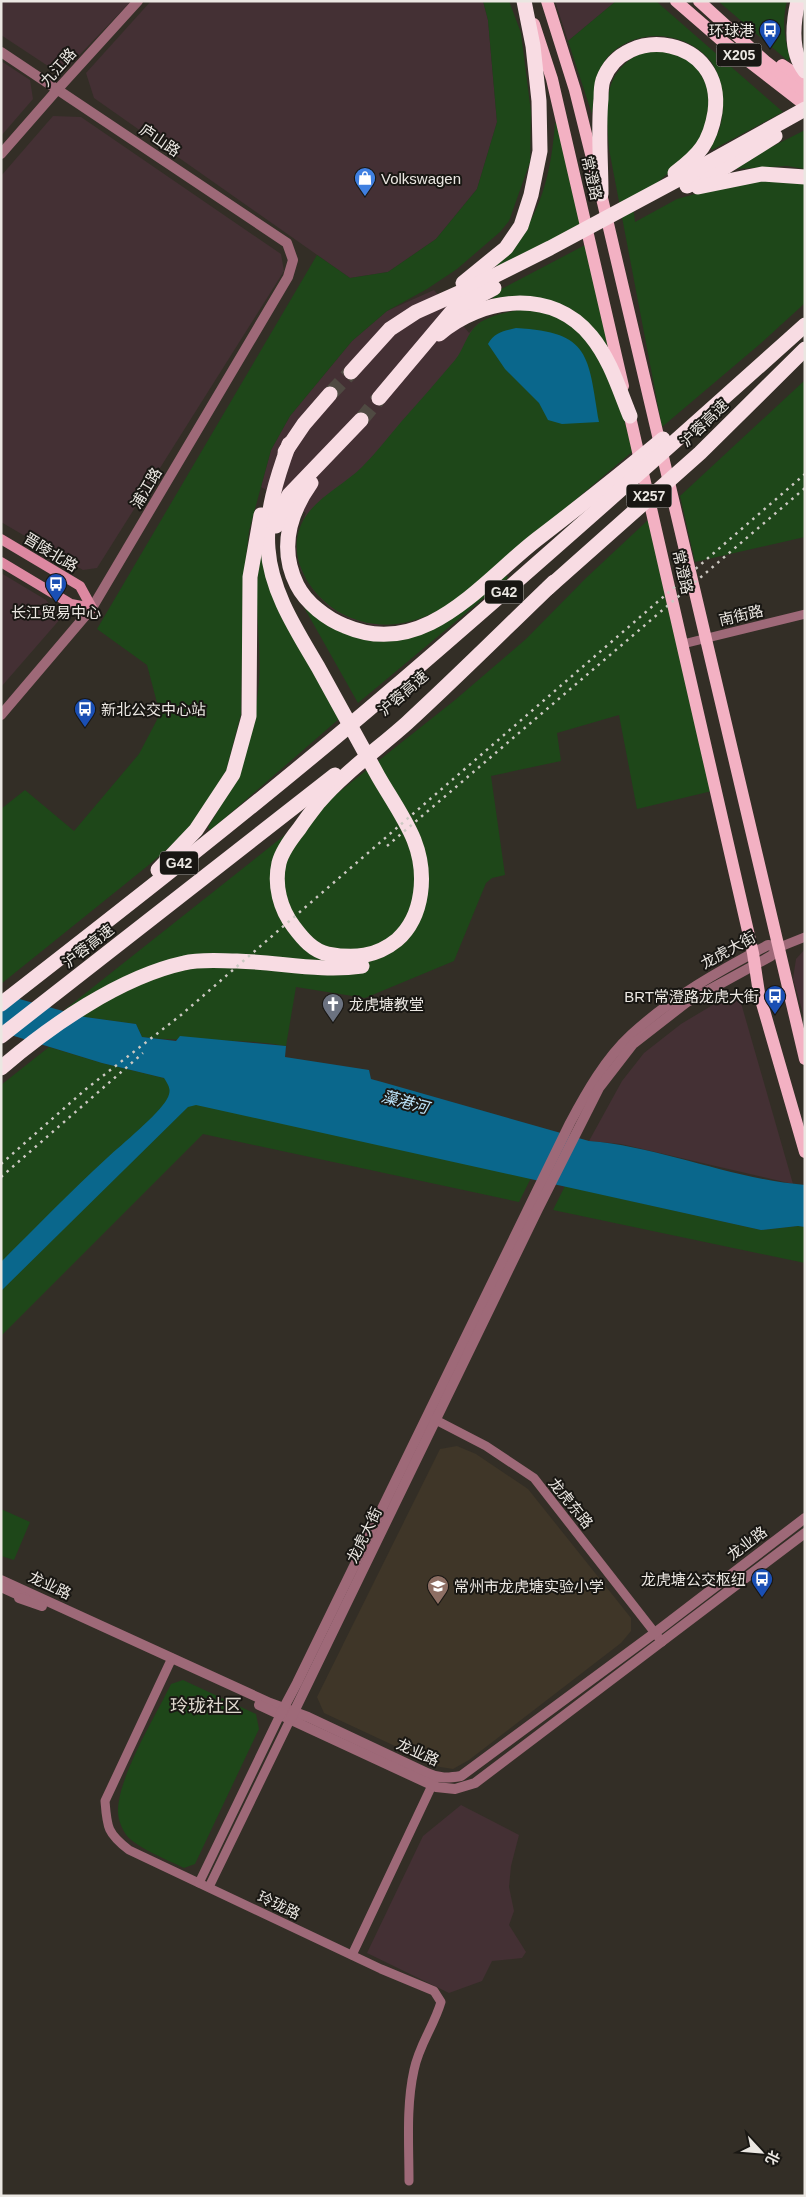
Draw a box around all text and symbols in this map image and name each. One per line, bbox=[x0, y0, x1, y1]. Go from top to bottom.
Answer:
bus stop icon: 环球港 bbox=[758, 18, 782, 49]
place label: 环球港 bbox=[709, 22, 754, 39]
road number: X205 bbox=[716, 44, 762, 66]
street label: 九江路 bbox=[37, 45, 79, 89]
street label: 庐山路 bbox=[137, 120, 183, 160]
street label: 常澄路 bbox=[579, 154, 605, 202]
shop icon: Volkswagen bbox=[353, 166, 377, 197]
place label: Volkswagen bbox=[381, 170, 461, 187]
street label: 沪蓉高速 bbox=[677, 396, 731, 450]
street label: 浦江路 bbox=[127, 464, 165, 512]
road number: X257 bbox=[626, 484, 672, 508]
street label: 晋陵北路 bbox=[21, 529, 81, 575]
street label: 常澄路 bbox=[670, 548, 696, 596]
bus stop icon: 长江贸易中心 bbox=[44, 572, 68, 603]
road number: G42 bbox=[485, 580, 523, 604]
street label: 南街路 bbox=[717, 602, 765, 628]
place label: 长江贸易中心 bbox=[11, 604, 101, 621]
street label: 沪蓉高速 bbox=[375, 667, 431, 719]
bus stop icon: 新北公交中心站 bbox=[73, 697, 97, 728]
place label: 新北公交中心站 bbox=[101, 701, 206, 718]
road number: G42 bbox=[160, 851, 198, 874]
street label: 沪蓉高速 bbox=[59, 921, 117, 971]
street label: 龙虎大街 bbox=[698, 928, 758, 972]
bus stop icon: BRT常澄路龙虎大街 bbox=[763, 984, 787, 1015]
place label: BRT常澄路龙虎大街 bbox=[624, 988, 759, 1005]
church icon: 龙虎塘教堂 bbox=[321, 992, 345, 1023]
place label: 龙虎塘教堂 bbox=[349, 996, 424, 1013]
water label: 藻港河 bbox=[380, 1088, 433, 1117]
street label: 龙虎东路 bbox=[546, 1474, 596, 1532]
street label: 龙虎大街 bbox=[343, 1504, 385, 1566]
street label: 龙业路 bbox=[724, 1523, 770, 1563]
bus stop icon: 龙虎塘公交枢纽 bbox=[750, 1567, 774, 1598]
street label: 龙业路 bbox=[26, 1568, 74, 1602]
place label: 龙虎塘公交枢纽 bbox=[641, 1571, 746, 1588]
school or university icon: 常州市龙虎塘实验小学 bbox=[426, 1574, 450, 1605]
place label: 常州市龙虎塘实验小学 bbox=[454, 1578, 604, 1595]
district label: 玲珑社区 bbox=[170, 1696, 242, 1716]
street label: 龙业路 bbox=[394, 1735, 442, 1769]
street label: 玲珑路 bbox=[255, 1888, 303, 1922]
north arrow bbox=[736, 2127, 786, 2177]
text: 北 bbox=[762, 2148, 783, 2167]

